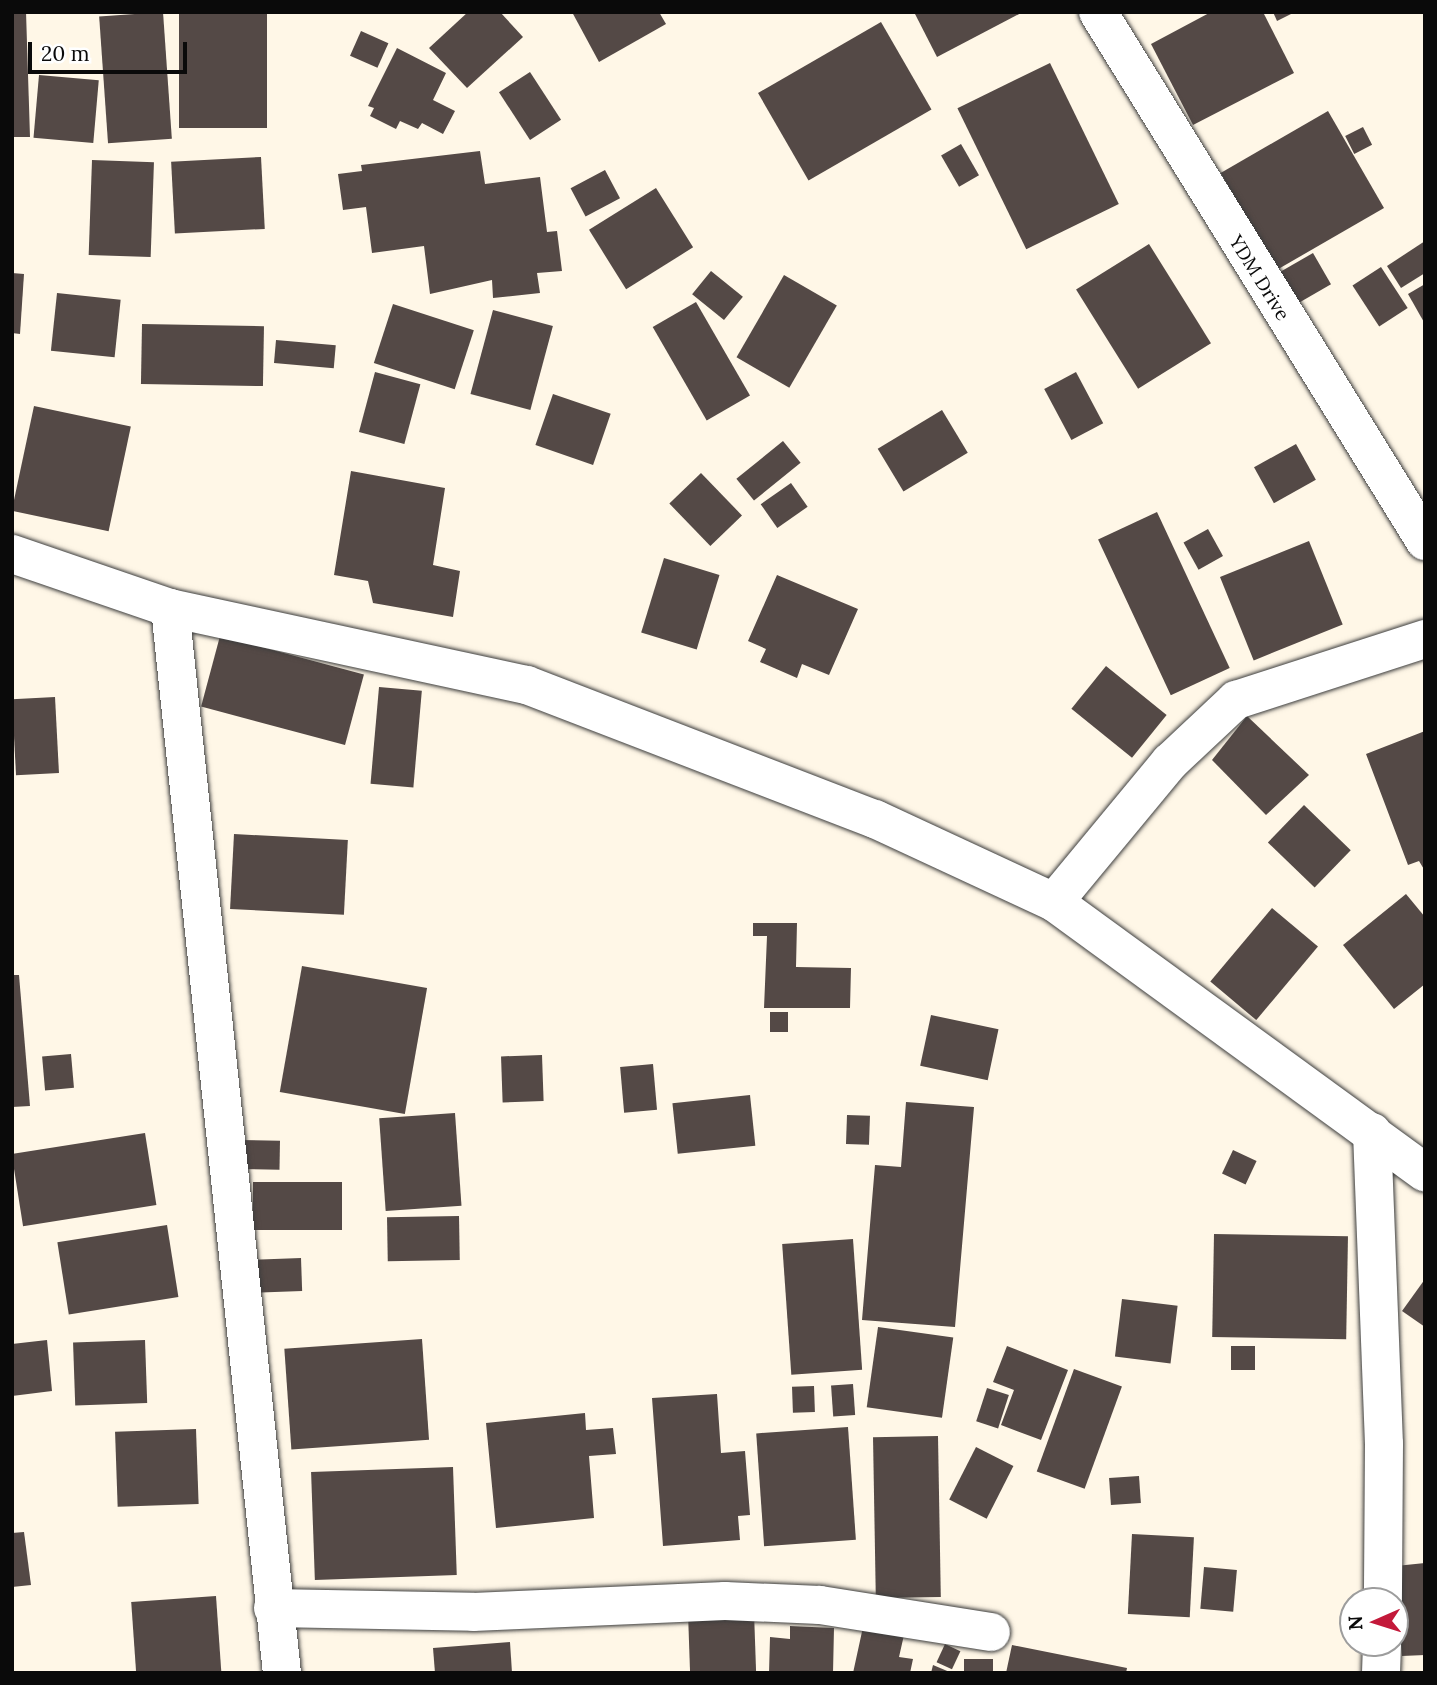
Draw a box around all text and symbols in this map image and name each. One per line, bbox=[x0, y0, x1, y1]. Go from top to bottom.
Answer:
scale bar bbox=[32, 28, 191, 72]
text: 20 m bbox=[41, 40, 90, 67]
street label: YDM Drive bbox=[1224, 231, 1294, 325]
north arrow bbox=[1339, 1587, 1409, 1657]
text: N bbox=[1343, 1615, 1367, 1631]

